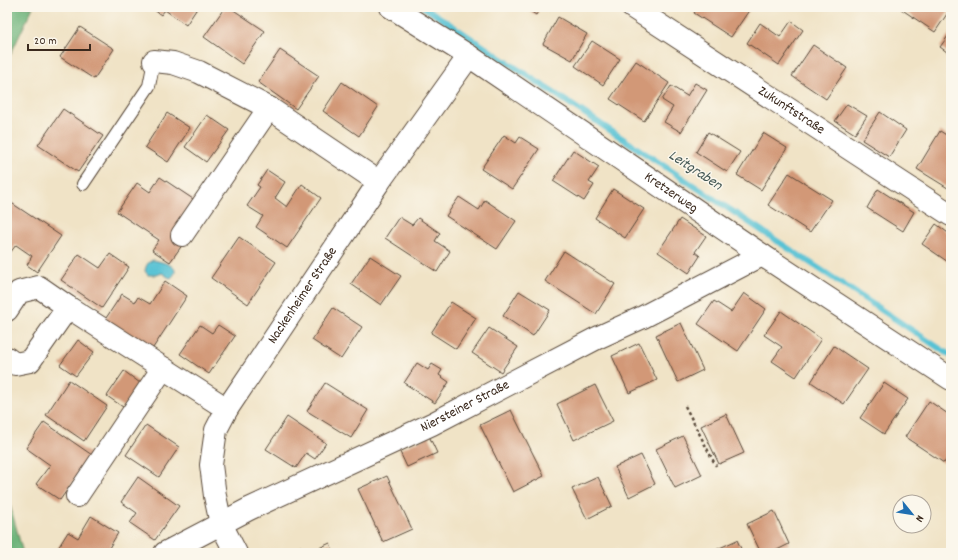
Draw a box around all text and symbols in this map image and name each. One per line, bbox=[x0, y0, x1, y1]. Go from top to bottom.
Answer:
scale bar bbox=[28, 26, 90, 52]
text: 20 m bbox=[34, 33, 57, 50]
street label: Zukunftstraße bbox=[754, 82, 829, 140]
water label: Leitgraben bbox=[664, 145, 727, 197]
street label: Kretzerweg bbox=[640, 168, 702, 218]
street label: Nackenheimer Straße bbox=[263, 243, 343, 348]
street label: Niersteiner Straße bbox=[417, 375, 513, 438]
north arrow bbox=[892, 494, 932, 534]
text: N bbox=[910, 512, 927, 525]

